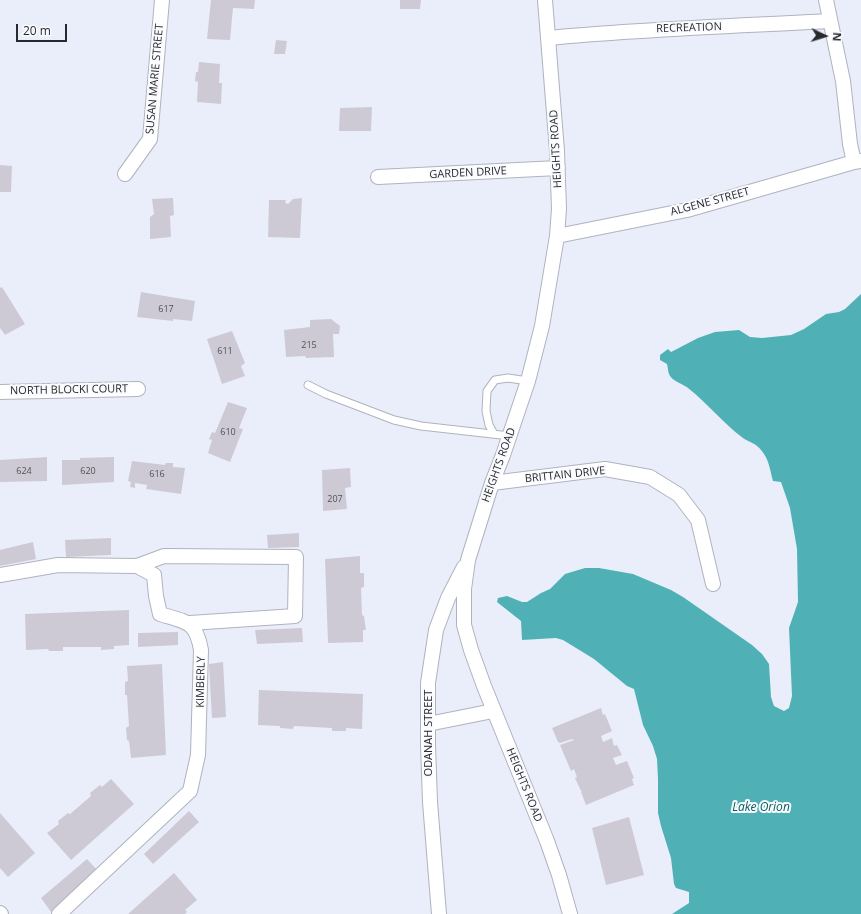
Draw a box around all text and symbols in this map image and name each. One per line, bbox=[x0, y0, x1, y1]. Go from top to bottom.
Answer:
scale bar bbox=[18, 16, 69, 42]
north arrow bbox=[805, 16, 845, 56]
street label: RECREATION bbox=[656, 20, 722, 36]
text: 20 m bbox=[23, 22, 51, 39]
street label: SUSAN MARIE STREET bbox=[144, 23, 166, 135]
text: N bbox=[830, 32, 845, 42]
street label: HEIGHTS ROAD bbox=[547, 109, 565, 189]
street label: GARDEN DRIVE bbox=[429, 164, 507, 182]
street label: ALGENE STREET bbox=[669, 185, 751, 219]
house number: 617 bbox=[158, 304, 174, 314]
house number: 215 bbox=[301, 340, 317, 350]
house number: 611 bbox=[217, 346, 233, 356]
street label: NORTH BLOCKI COURT bbox=[10, 382, 128, 398]
street label: HEIGHTS ROAD bbox=[479, 426, 519, 504]
house number: 610 bbox=[220, 427, 236, 437]
street label: BRITTAIN DRIVE bbox=[524, 464, 606, 486]
house number: 624 bbox=[16, 466, 32, 476]
house number: 620 bbox=[80, 466, 96, 476]
house number: 616 bbox=[149, 469, 165, 479]
house number: 207 bbox=[327, 494, 343, 504]
street label: KIMBERLY bbox=[194, 656, 208, 708]
street label: ODANAH STREET bbox=[422, 690, 436, 776]
street label: HEIGHTS ROAD bbox=[503, 746, 545, 824]
water label: Lake Orion bbox=[732, 801, 790, 815]

